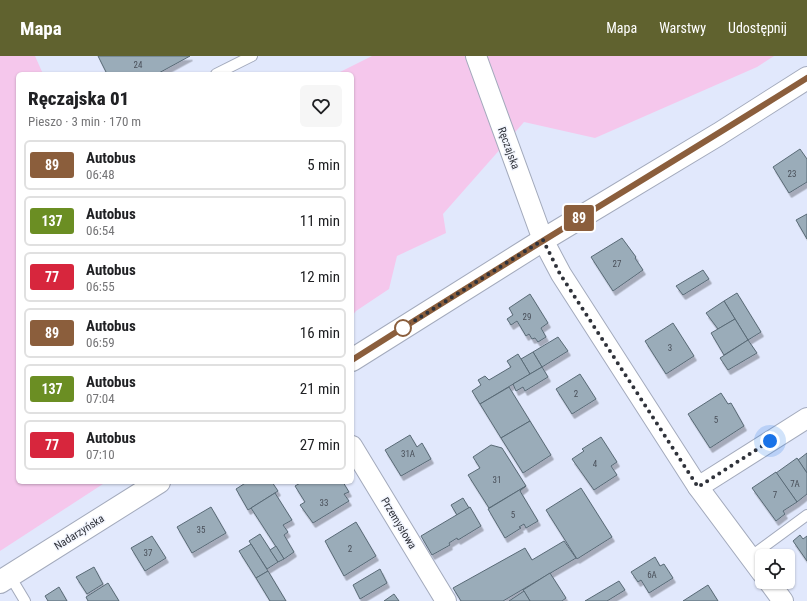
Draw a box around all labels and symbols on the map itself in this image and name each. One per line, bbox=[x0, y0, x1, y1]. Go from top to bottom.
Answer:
house number: 24 bbox=[134, 60, 143, 70]
street label: Ręczajska bbox=[495, 125, 522, 171]
house number: 23 bbox=[788, 169, 796, 179]
line badge: 89 bbox=[561, 205, 597, 231]
house number: 27 bbox=[613, 259, 622, 269]
house number: 29 bbox=[523, 312, 531, 322]
unlabelled marker bbox=[394, 319, 412, 337]
house number: 3 bbox=[668, 343, 672, 353]
house number: 2 bbox=[574, 389, 579, 399]
house number: 5 bbox=[714, 415, 719, 425]
your location bbox=[760, 431, 780, 451]
house number: 31A bbox=[401, 449, 415, 459]
house number: 4 bbox=[593, 459, 598, 469]
house number: 31 bbox=[493, 475, 501, 485]
house number: 7A bbox=[790, 479, 800, 489]
house number: 7 bbox=[773, 490, 778, 500]
street label: Przemysłowa bbox=[378, 495, 419, 551]
house number: 33 bbox=[320, 498, 328, 508]
house number: 5 bbox=[511, 510, 516, 520]
street label: Nadarzyńska bbox=[52, 512, 107, 553]
house number: 35 bbox=[197, 525, 206, 535]
house number: 2 bbox=[348, 544, 353, 554]
house number: 37 bbox=[144, 548, 153, 558]
house number: 6A bbox=[647, 570, 657, 580]

